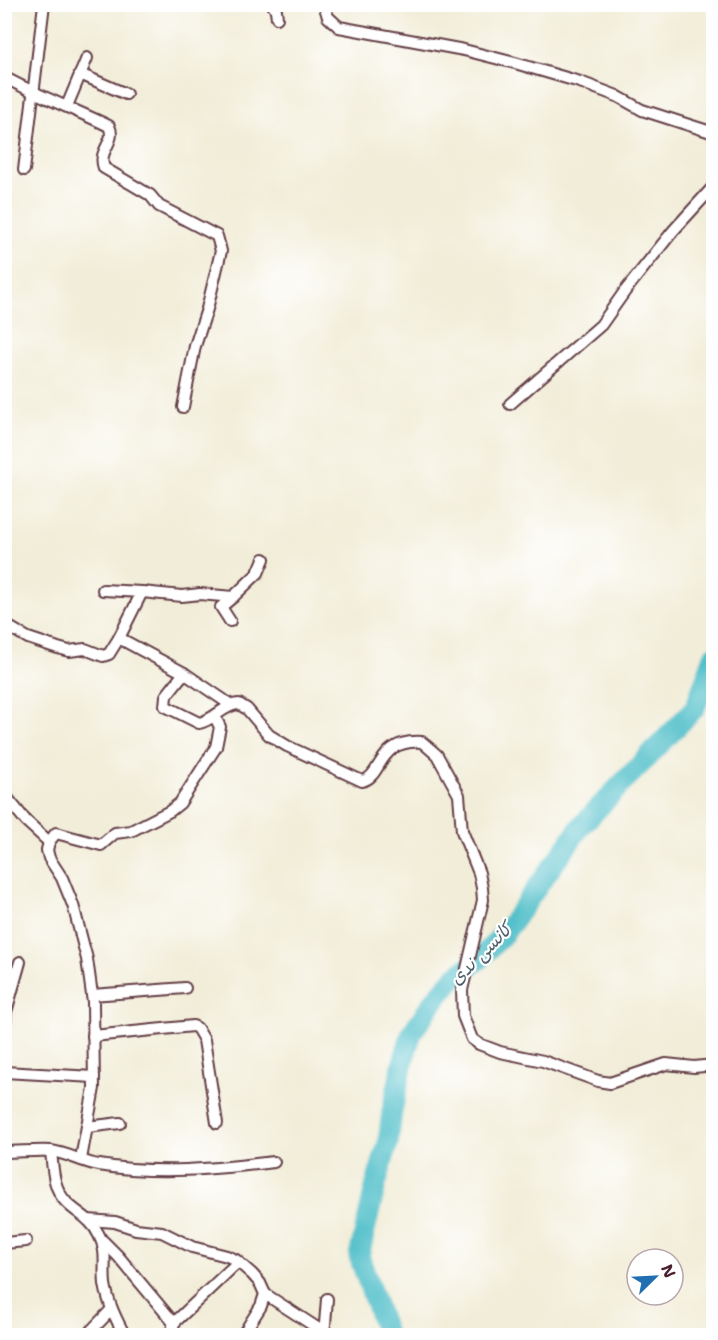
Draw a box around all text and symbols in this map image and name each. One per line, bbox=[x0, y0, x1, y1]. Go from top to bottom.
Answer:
water label: کانسی ندی bbox=[445, 915, 520, 990]
north arrow bbox=[625, 1247, 685, 1307]
text: N bbox=[656, 1261, 680, 1281]

